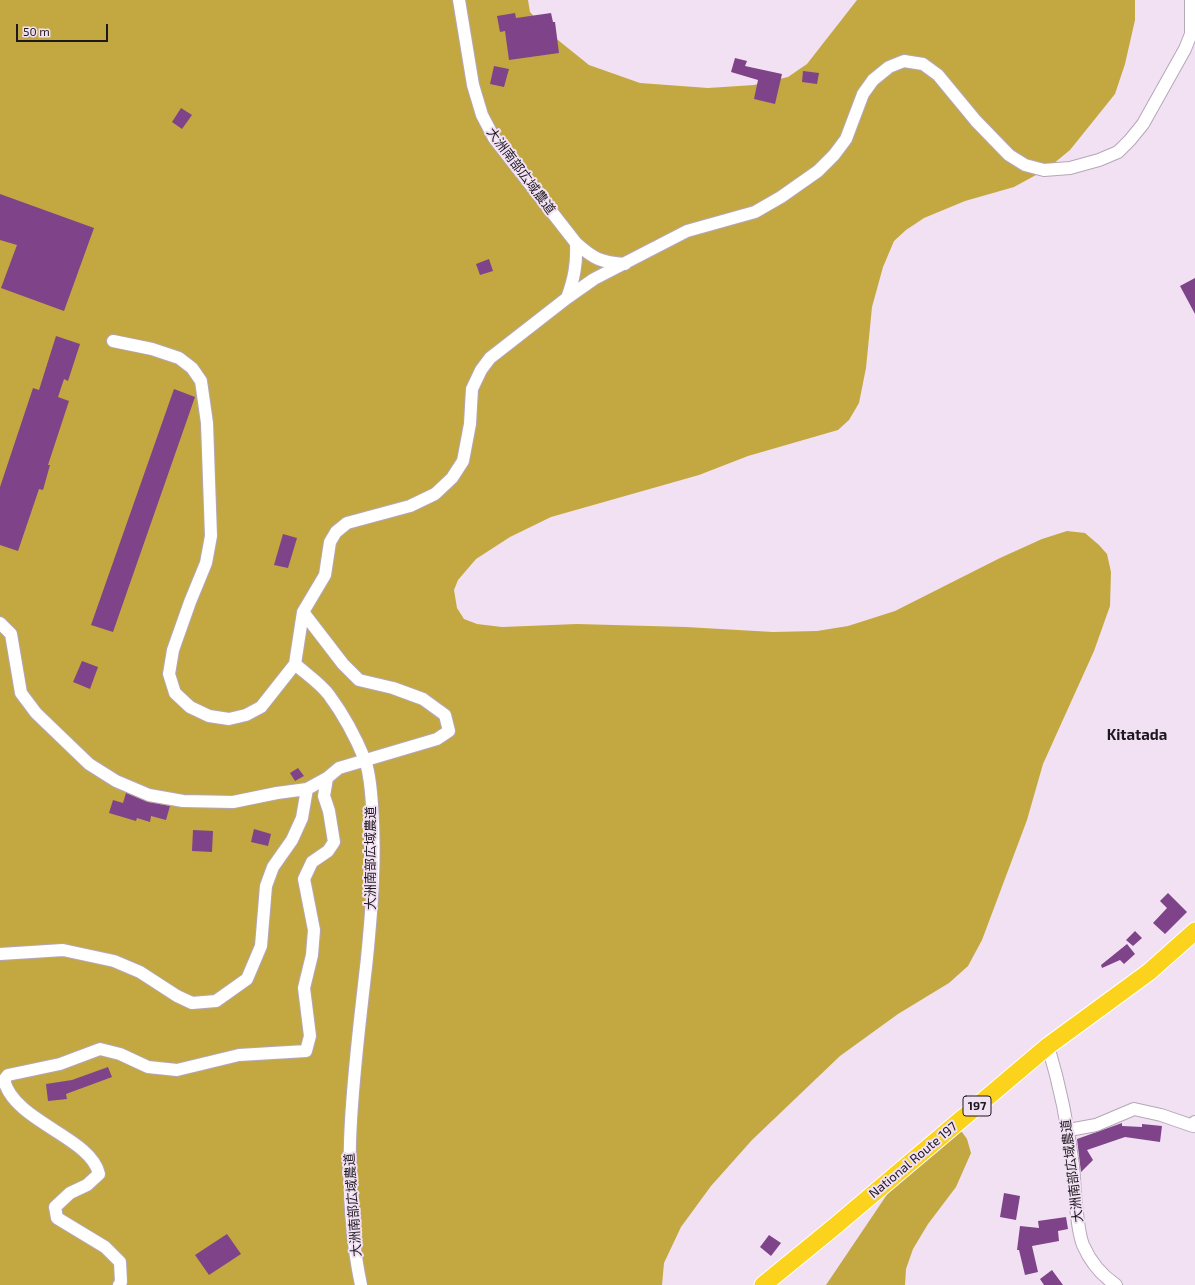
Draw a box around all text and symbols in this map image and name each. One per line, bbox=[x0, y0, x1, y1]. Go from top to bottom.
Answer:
scale bar bbox=[18, 16, 110, 42]
text: 50 m bbox=[23, 24, 50, 38]
street label: 大洲南部広域農道 bbox=[483, 125, 559, 217]
district label: Kitatada bbox=[1107, 726, 1167, 744]
street label: 大洲南部広域農道 bbox=[363, 806, 379, 910]
road number: 197 bbox=[963, 1096, 991, 1116]
street label: 大洲南部広域農道 bbox=[1058, 1118, 1086, 1224]
street label: National Route 197 bbox=[866, 1119, 960, 1201]
street label: 大洲南部広域農道 bbox=[342, 1153, 364, 1257]

